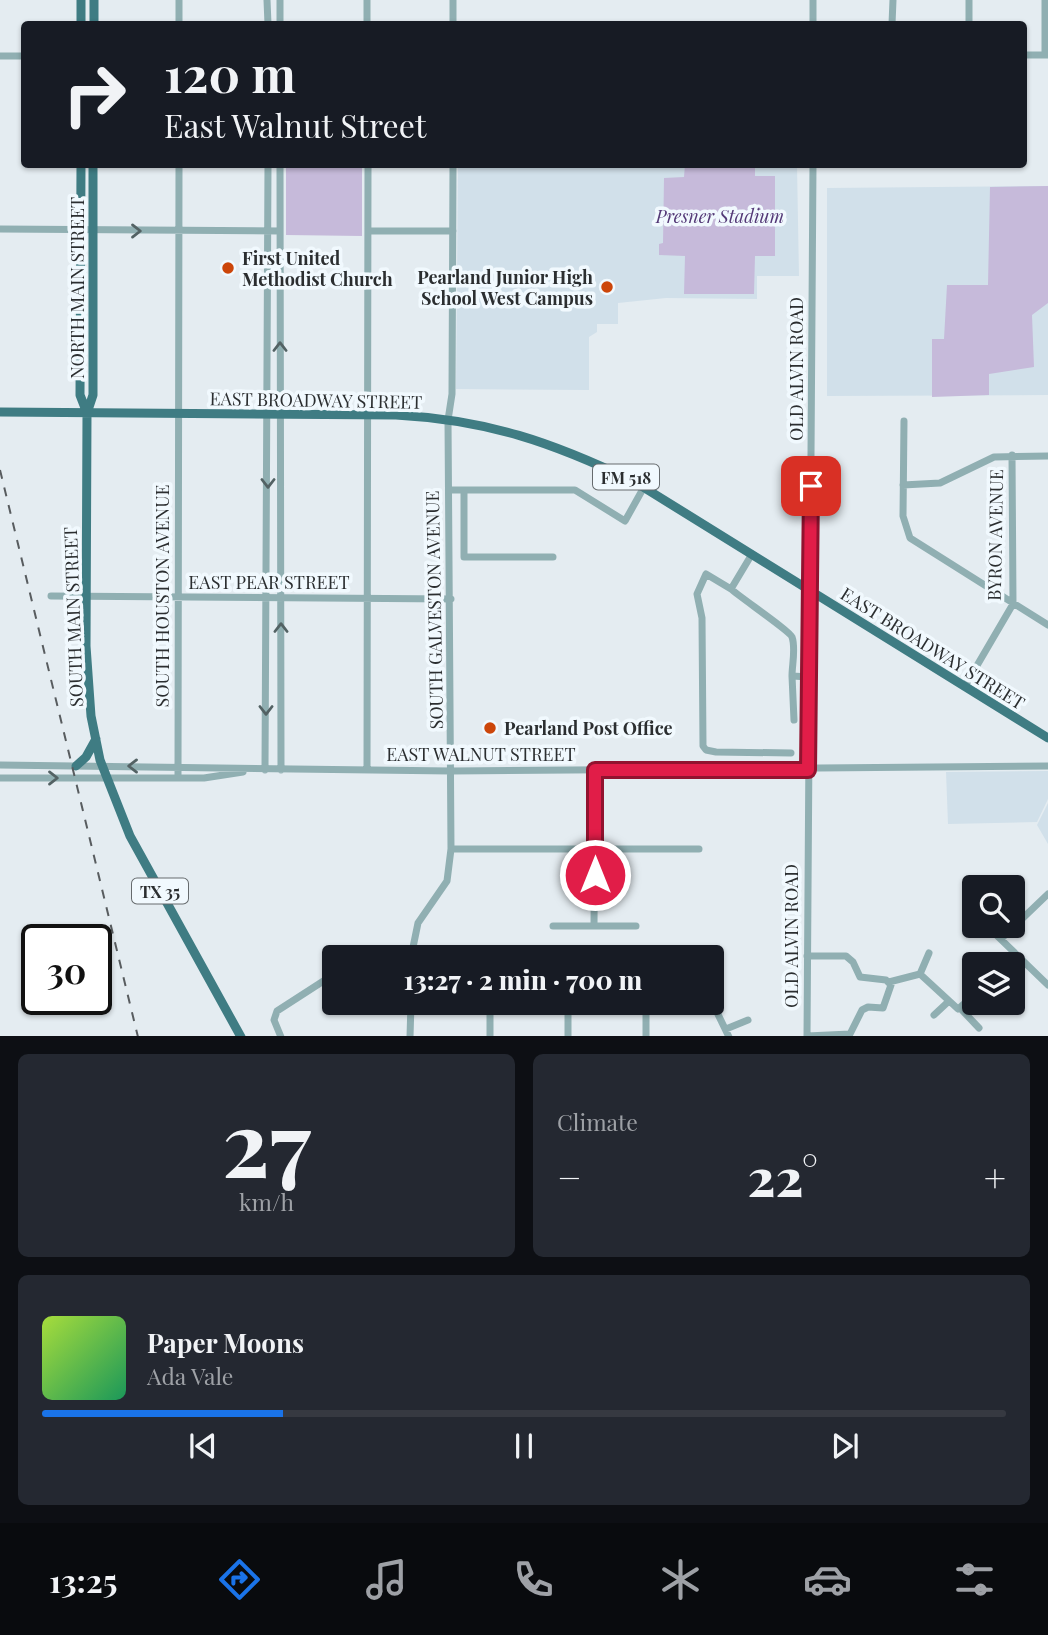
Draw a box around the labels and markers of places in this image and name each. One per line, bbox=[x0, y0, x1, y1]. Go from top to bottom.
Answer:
place label: First United Methodist Church bbox=[242, 246, 393, 291]
marker: First United Methodist Church bbox=[220, 260, 236, 276]
place label: Pearland Junior High School West Campus bbox=[417, 265, 593, 310]
marker: Pearland Junior High School West Campus bbox=[599, 279, 615, 295]
pin bbox=[781, 456, 841, 516]
place label: Pearland Post Office bbox=[504, 716, 673, 740]
marker: Pearland Post Office bbox=[482, 720, 498, 736]

